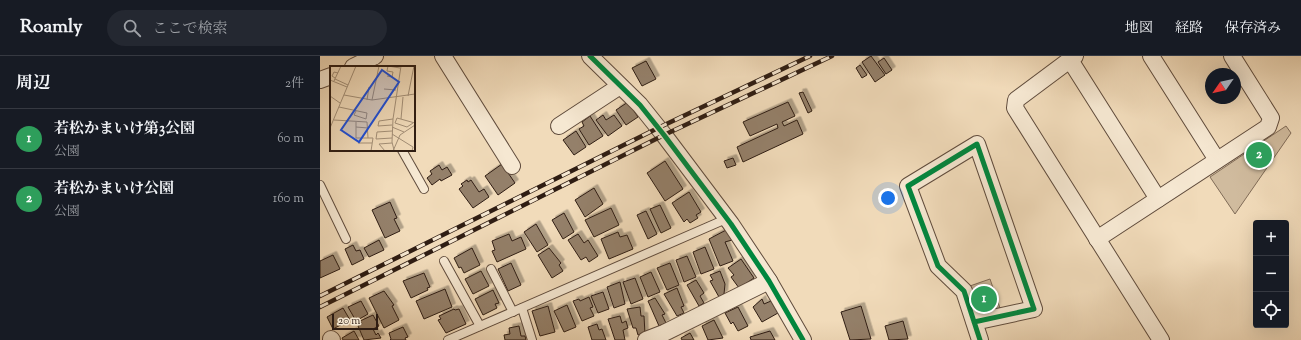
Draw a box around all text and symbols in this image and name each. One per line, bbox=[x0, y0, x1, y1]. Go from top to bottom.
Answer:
search box bbox=[107, 10, 387, 46]
text: Roamly bbox=[20, 14, 83, 41]
icon: search bbox=[121, 17, 143, 39]
text: ここで検索 bbox=[153, 19, 228, 40]
text: 地図 bbox=[1125, 19, 1153, 39]
text: 経路 bbox=[1175, 19, 1203, 39]
text: 保存済み bbox=[1225, 19, 1281, 39]
inset map bbox=[330, 66, 415, 151]
north arrow bbox=[1205, 68, 1241, 104]
text: 周辺 bbox=[16, 72, 50, 96]
text: 2件 bbox=[285, 75, 304, 93]
text: 若松かまいけ第3公園 bbox=[54, 119, 195, 140]
text: 1 bbox=[27, 130, 31, 148]
text: 60 m bbox=[277, 130, 304, 148]
pin: 2 bbox=[1246, 140, 1272, 170]
text: 公園 bbox=[54, 143, 80, 161]
text: 若松かまいけ公園 bbox=[54, 179, 174, 200]
your location bbox=[878, 188, 898, 208]
text: 2 bbox=[26, 190, 32, 208]
text: 160 m bbox=[273, 190, 304, 208]
text: 公園 bbox=[54, 203, 80, 221]
map controls bbox=[1253, 220, 1289, 328]
button: + bbox=[1253, 220, 1289, 256]
button: − bbox=[1253, 256, 1289, 292]
pin: 1 bbox=[971, 284, 997, 314]
button: locate bbox=[1253, 292, 1289, 328]
scale bar bbox=[332, 312, 378, 331]
text: 20 m bbox=[338, 313, 360, 329]

